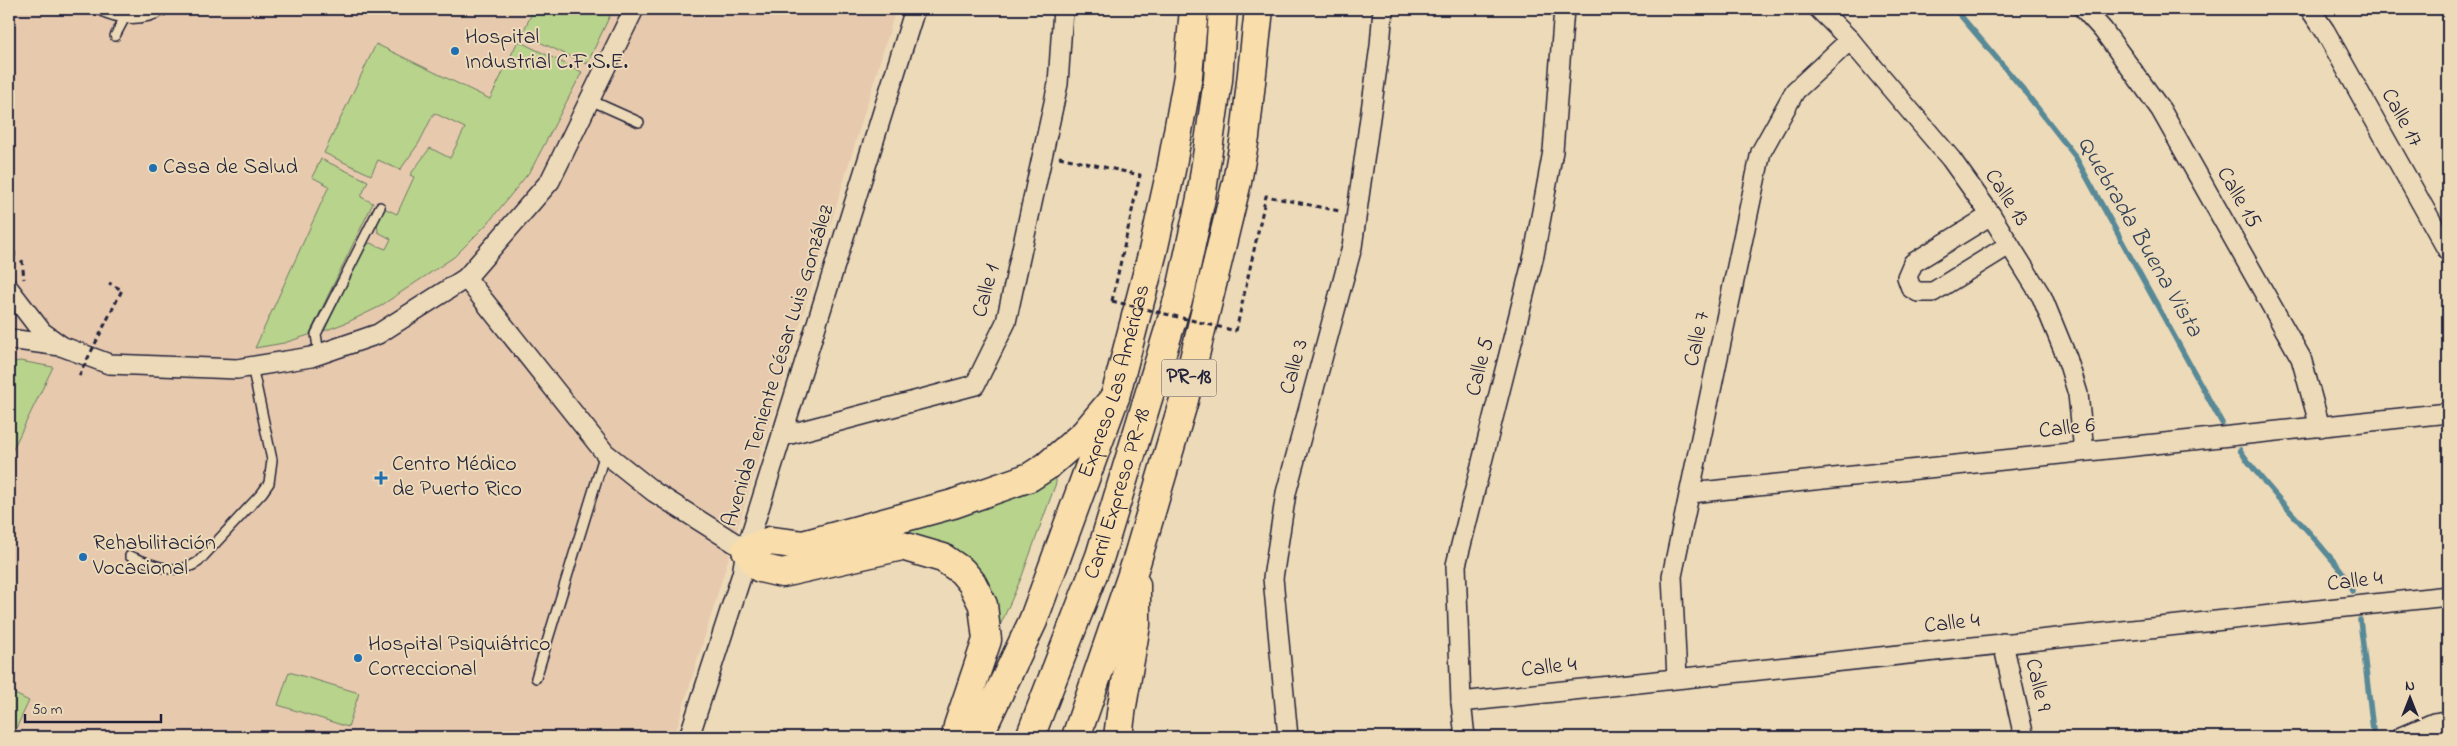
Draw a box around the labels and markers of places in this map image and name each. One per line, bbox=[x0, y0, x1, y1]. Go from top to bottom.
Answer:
place label: Hospital Industrial C.F.S.E. bbox=[465, 22, 628, 79]
marker: Hospital Industrial C.F.S.E. bbox=[449, 45, 461, 57]
place label: Casa de Salud bbox=[163, 152, 298, 184]
marker: Casa de Salud bbox=[147, 162, 159, 174]
place label: Centro Médico de Puerto Rico bbox=[392, 449, 522, 506]
marker: Centro Médico de Puerto Rico bbox=[374, 471, 388, 485]
place label: Rehabilitación Vocacional bbox=[92, 528, 216, 585]
marker: Rehabilitación Vocacional bbox=[77, 551, 89, 563]
place label: Hospital Psiquiátrico Correccional bbox=[368, 629, 551, 686]
marker: Hospital Psiquiátrico Correccional bbox=[352, 652, 364, 664]

